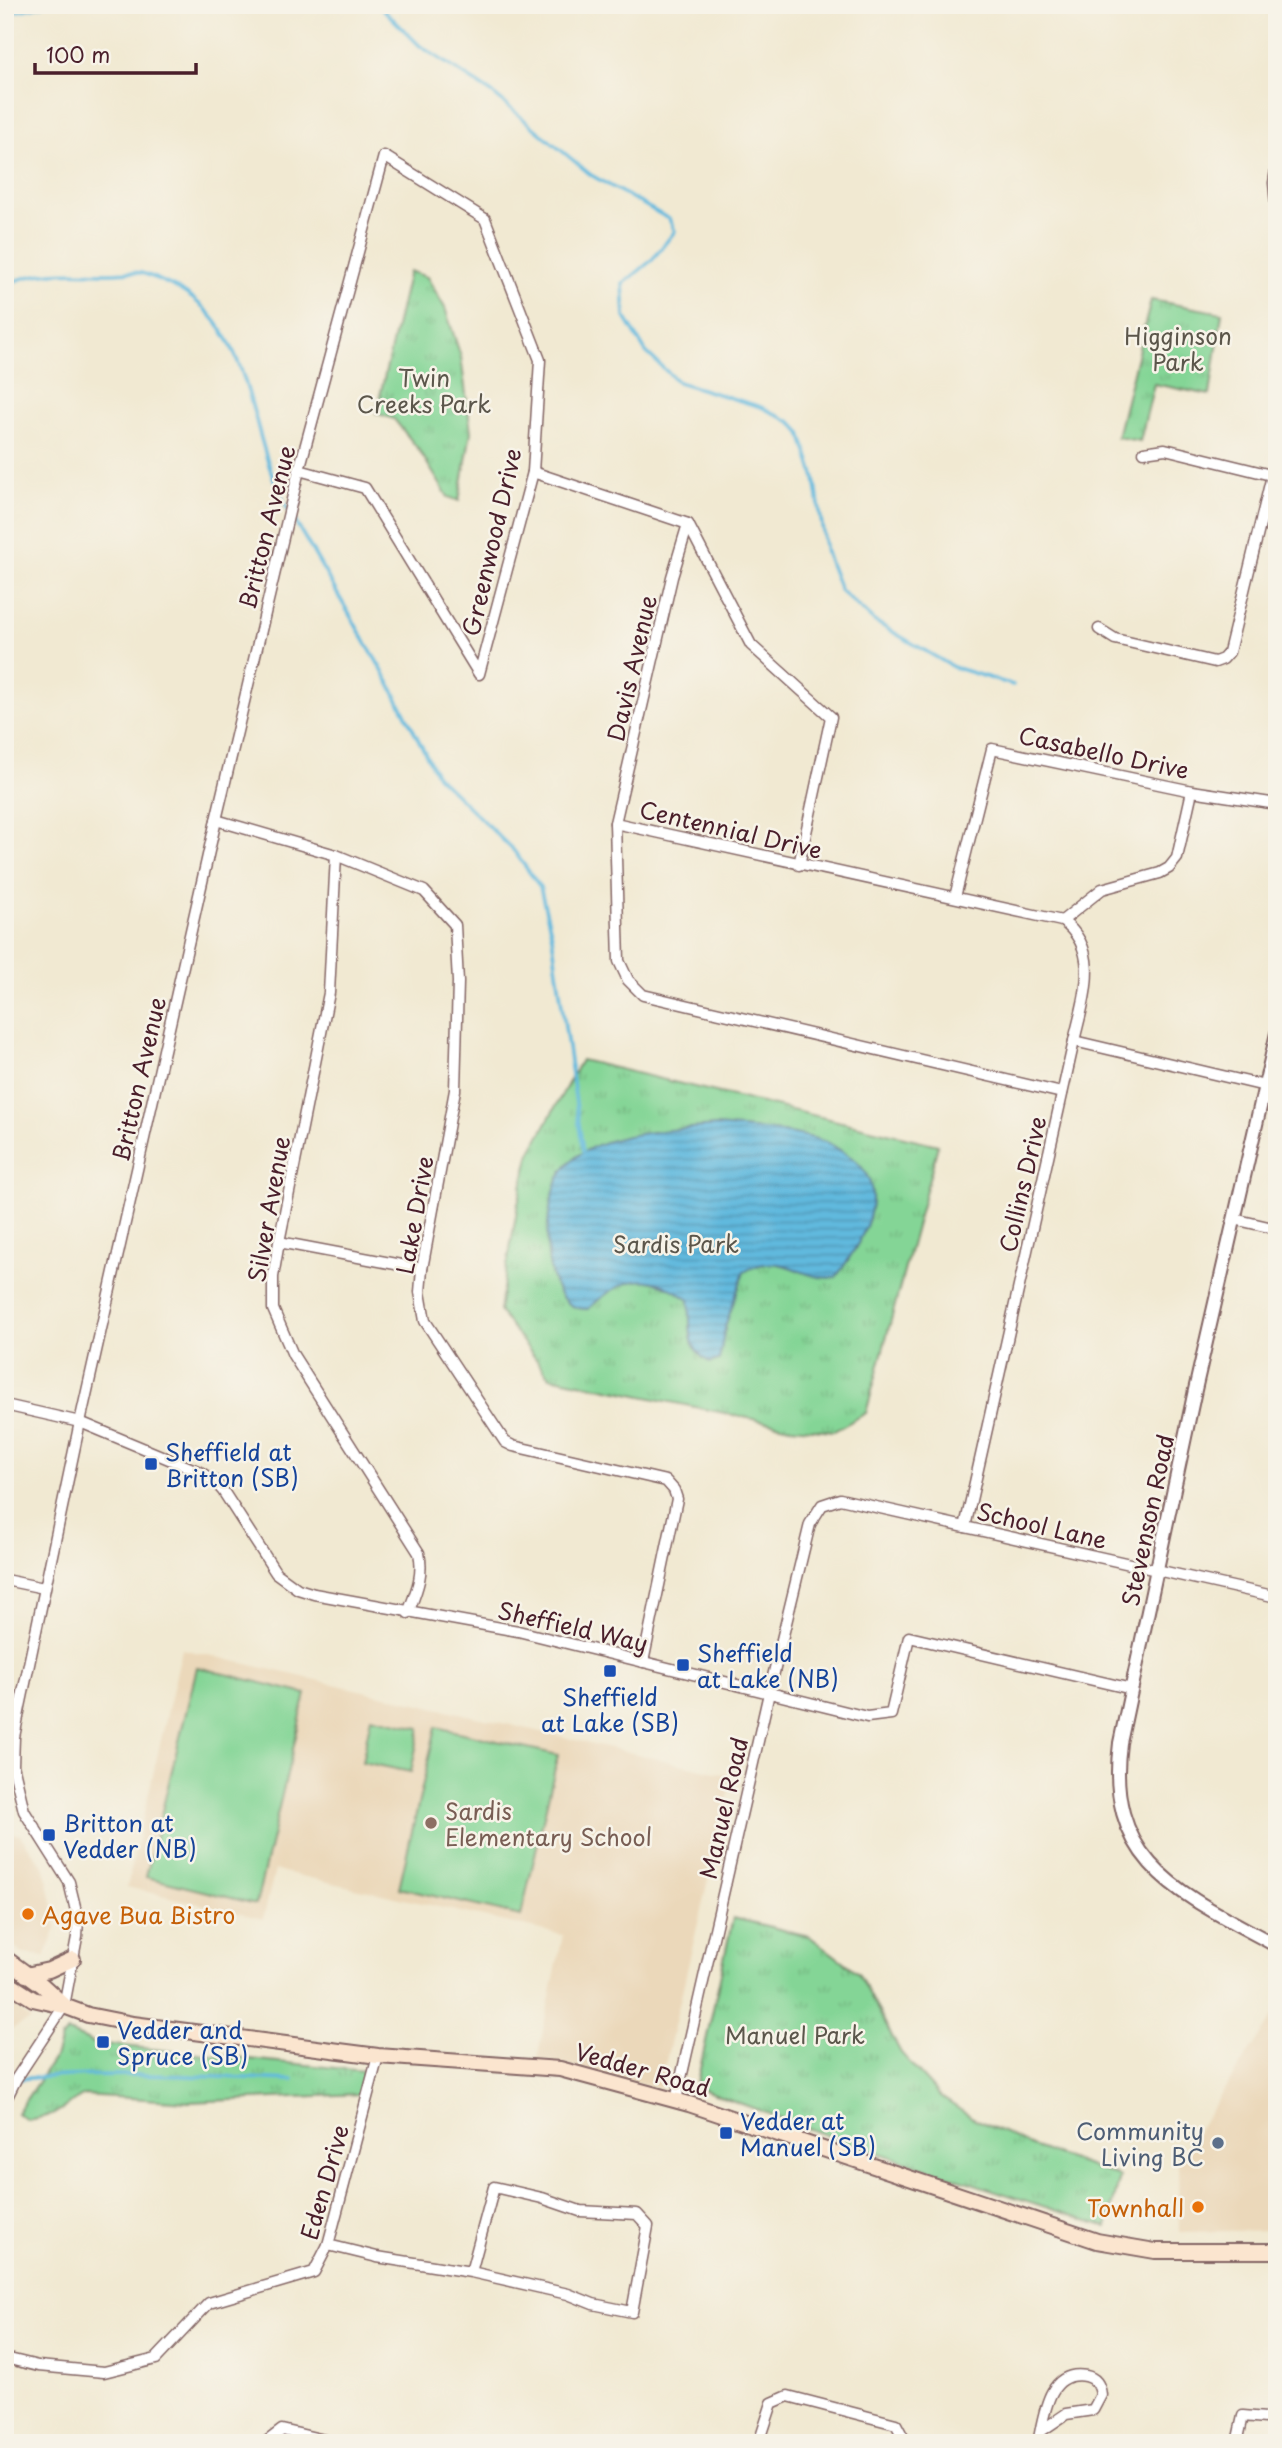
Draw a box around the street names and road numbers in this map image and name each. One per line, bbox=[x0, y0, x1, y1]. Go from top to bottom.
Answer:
street label: Britton Avenue bbox=[229, 441, 303, 613]
street label: Greenwood Drive bbox=[452, 445, 530, 639]
street label: Davis Avenue bbox=[597, 592, 665, 744]
street label: Casabello Drive bbox=[1016, 717, 1192, 787]
street label: Centennial Drive bbox=[636, 791, 826, 867]
street label: Britton Avenue bbox=[102, 993, 174, 1165]
street label: Collins Drive bbox=[989, 1113, 1055, 1255]
street label: Silver Avenue bbox=[238, 1133, 298, 1285]
street label: Lake Drive bbox=[386, 1153, 442, 1277]
street label: Stevenson Road bbox=[1112, 1431, 1182, 1609]
street label: School Lane bbox=[973, 1493, 1111, 1557]
street label: Sheffield Way bbox=[494, 1592, 652, 1660]
street label: Manuel Road bbox=[690, 1734, 756, 1882]
street label: Vedder Road bbox=[571, 2033, 715, 2105]
street label: Eden Drive bbox=[291, 2120, 357, 2244]

